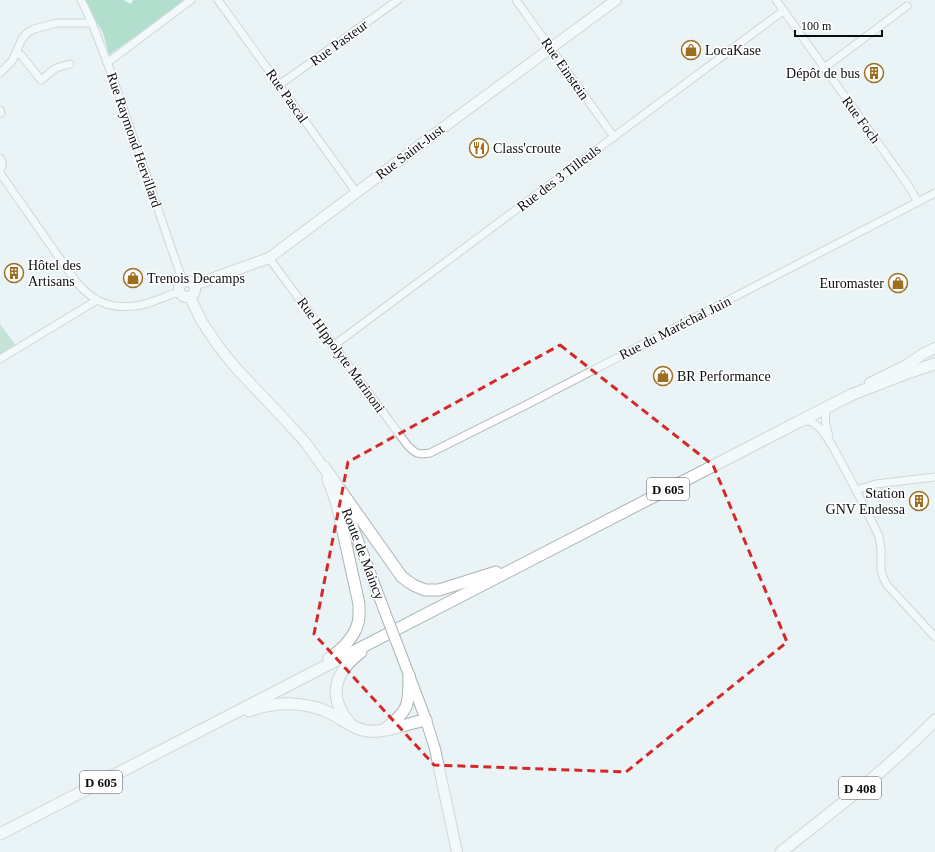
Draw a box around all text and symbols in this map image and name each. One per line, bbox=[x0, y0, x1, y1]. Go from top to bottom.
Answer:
scale bar bbox=[795, 12, 882, 38]
street label: Rue Pasteur bbox=[307, 17, 371, 69]
text: 100 m bbox=[801, 19, 832, 33]
street label: Rue Einstein bbox=[538, 35, 592, 103]
shop icon: LocaKase bbox=[680, 39, 702, 61]
place label: LocaKase bbox=[705, 43, 761, 58]
building icon: Dépôt de bus bbox=[863, 62, 885, 84]
street label: Rue Pascal bbox=[263, 66, 311, 126]
place label: Dépôt de bus bbox=[786, 66, 860, 81]
street label: Rue Raymond Hervillard bbox=[104, 71, 164, 209]
street label: Rue Foch bbox=[839, 94, 883, 146]
street label: Rue Saint-Just bbox=[373, 121, 447, 182]
restaurant icon: Class'croute bbox=[468, 137, 490, 159]
place label: Class'croute bbox=[493, 141, 561, 156]
street label: Rue des 3 Tilleuls bbox=[514, 142, 604, 214]
place label: Hôtel des Artisans bbox=[28, 258, 81, 289]
building icon: Hôtel des Artisans bbox=[3, 262, 25, 284]
shop icon: Trenois Decamps bbox=[122, 267, 144, 289]
place label: Trenois Decamps bbox=[147, 271, 245, 286]
shop icon: Euromaster bbox=[887, 272, 909, 294]
place label: Euromaster bbox=[819, 276, 884, 291]
street label: Rue du Maréchal Juin bbox=[617, 293, 733, 363]
street label: Rue HIppolyte Marinoni bbox=[294, 295, 388, 415]
shop icon: BR Performance bbox=[652, 365, 674, 387]
place label: BR Performance bbox=[677, 369, 771, 384]
road number: D 605 bbox=[647, 478, 689, 500]
place label: Station GNV Endessa bbox=[826, 486, 906, 517]
building icon: Station GNV Endessa bbox=[908, 490, 930, 512]
street label: Route de Maincy bbox=[339, 506, 387, 602]
road number: D 605 bbox=[80, 771, 122, 793]
road number: D 408 bbox=[839, 777, 881, 799]

